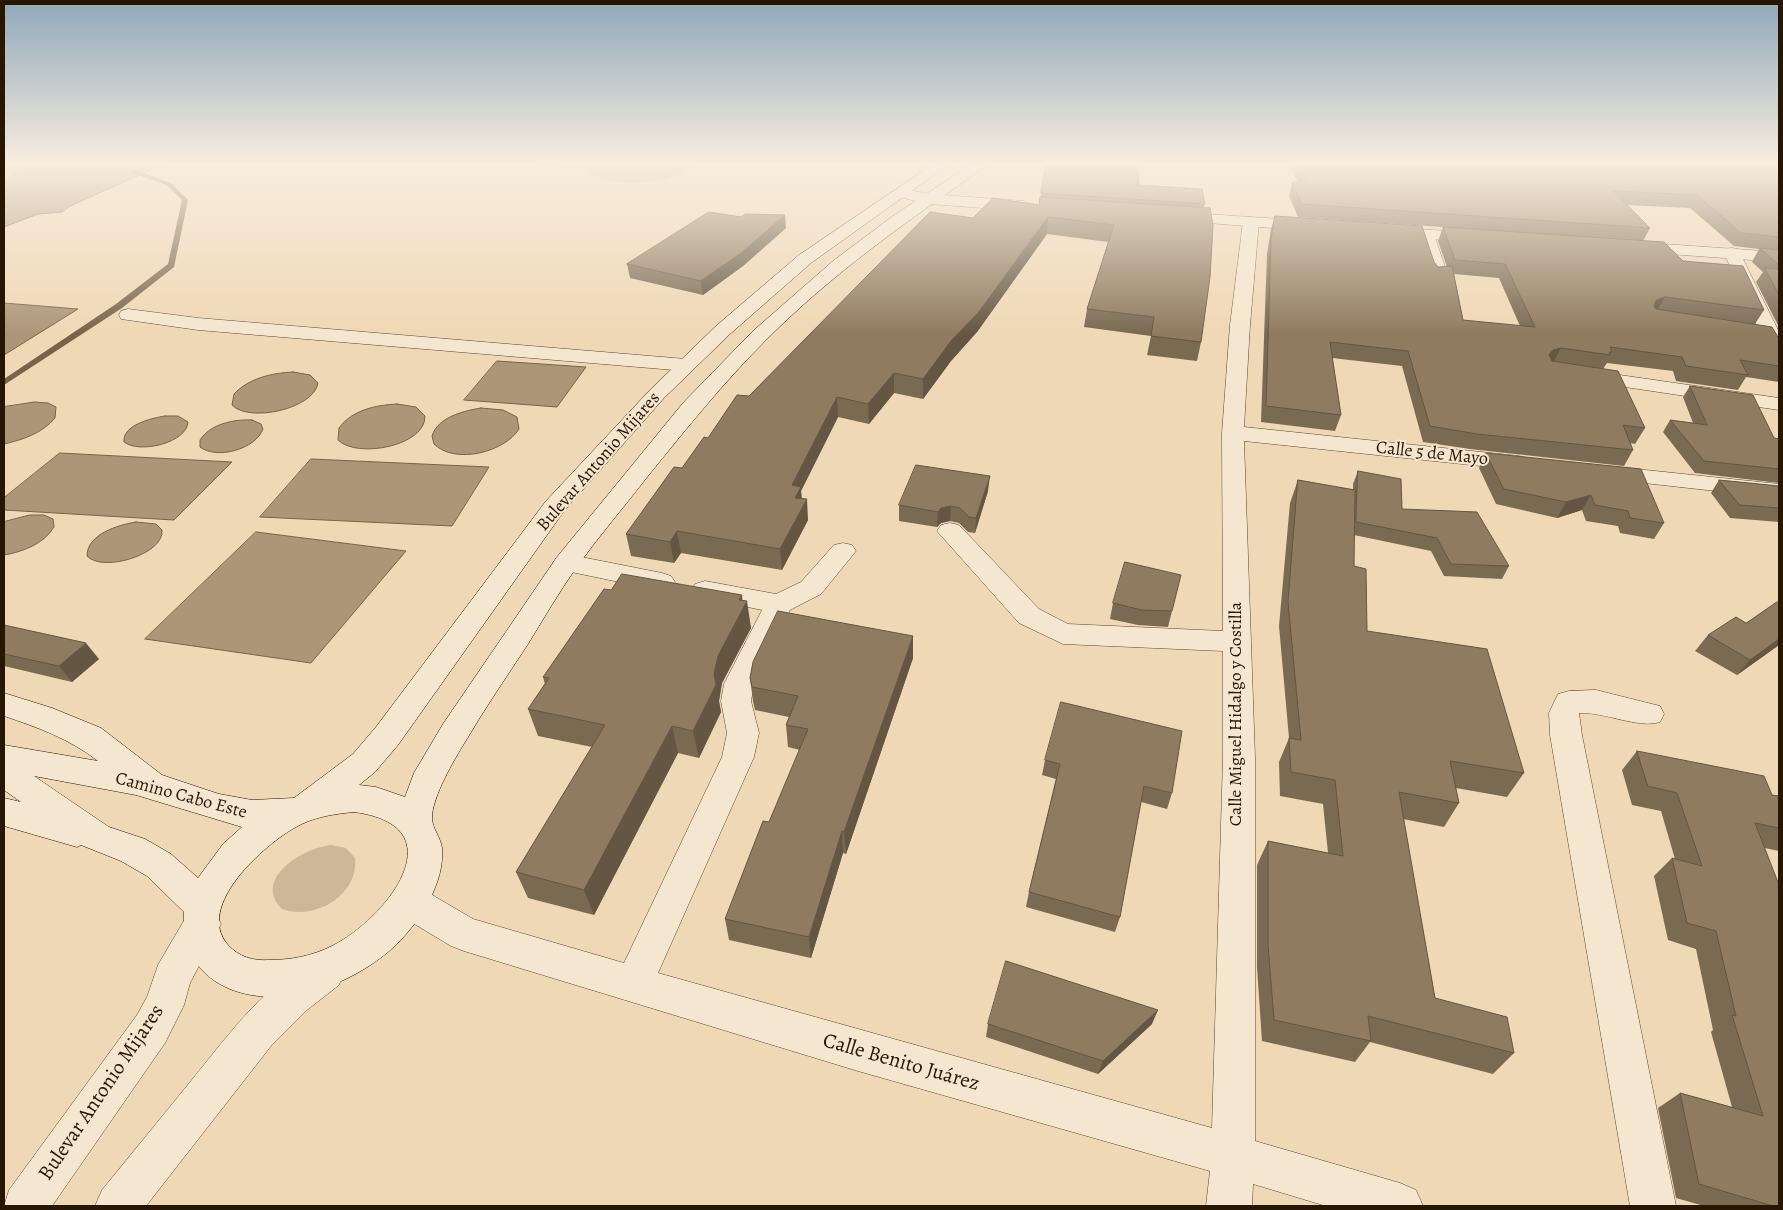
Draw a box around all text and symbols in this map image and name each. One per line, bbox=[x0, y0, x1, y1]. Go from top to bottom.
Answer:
street label: Bulevar Antonio Mijares bbox=[533, 388, 665, 536]
street label: Calle 5 de Mayo bbox=[1375, 437, 1489, 471]
street label: Calle Miguel Hidalgo y Costilla bbox=[1226, 602, 1248, 826]
street label: Camino Cabo Este bbox=[113, 768, 249, 824]
street label: Bulevar Antonio Mijares bbox=[34, 1000, 170, 1186]
street label: Calle Benito Juárez bbox=[820, 1029, 982, 1097]

